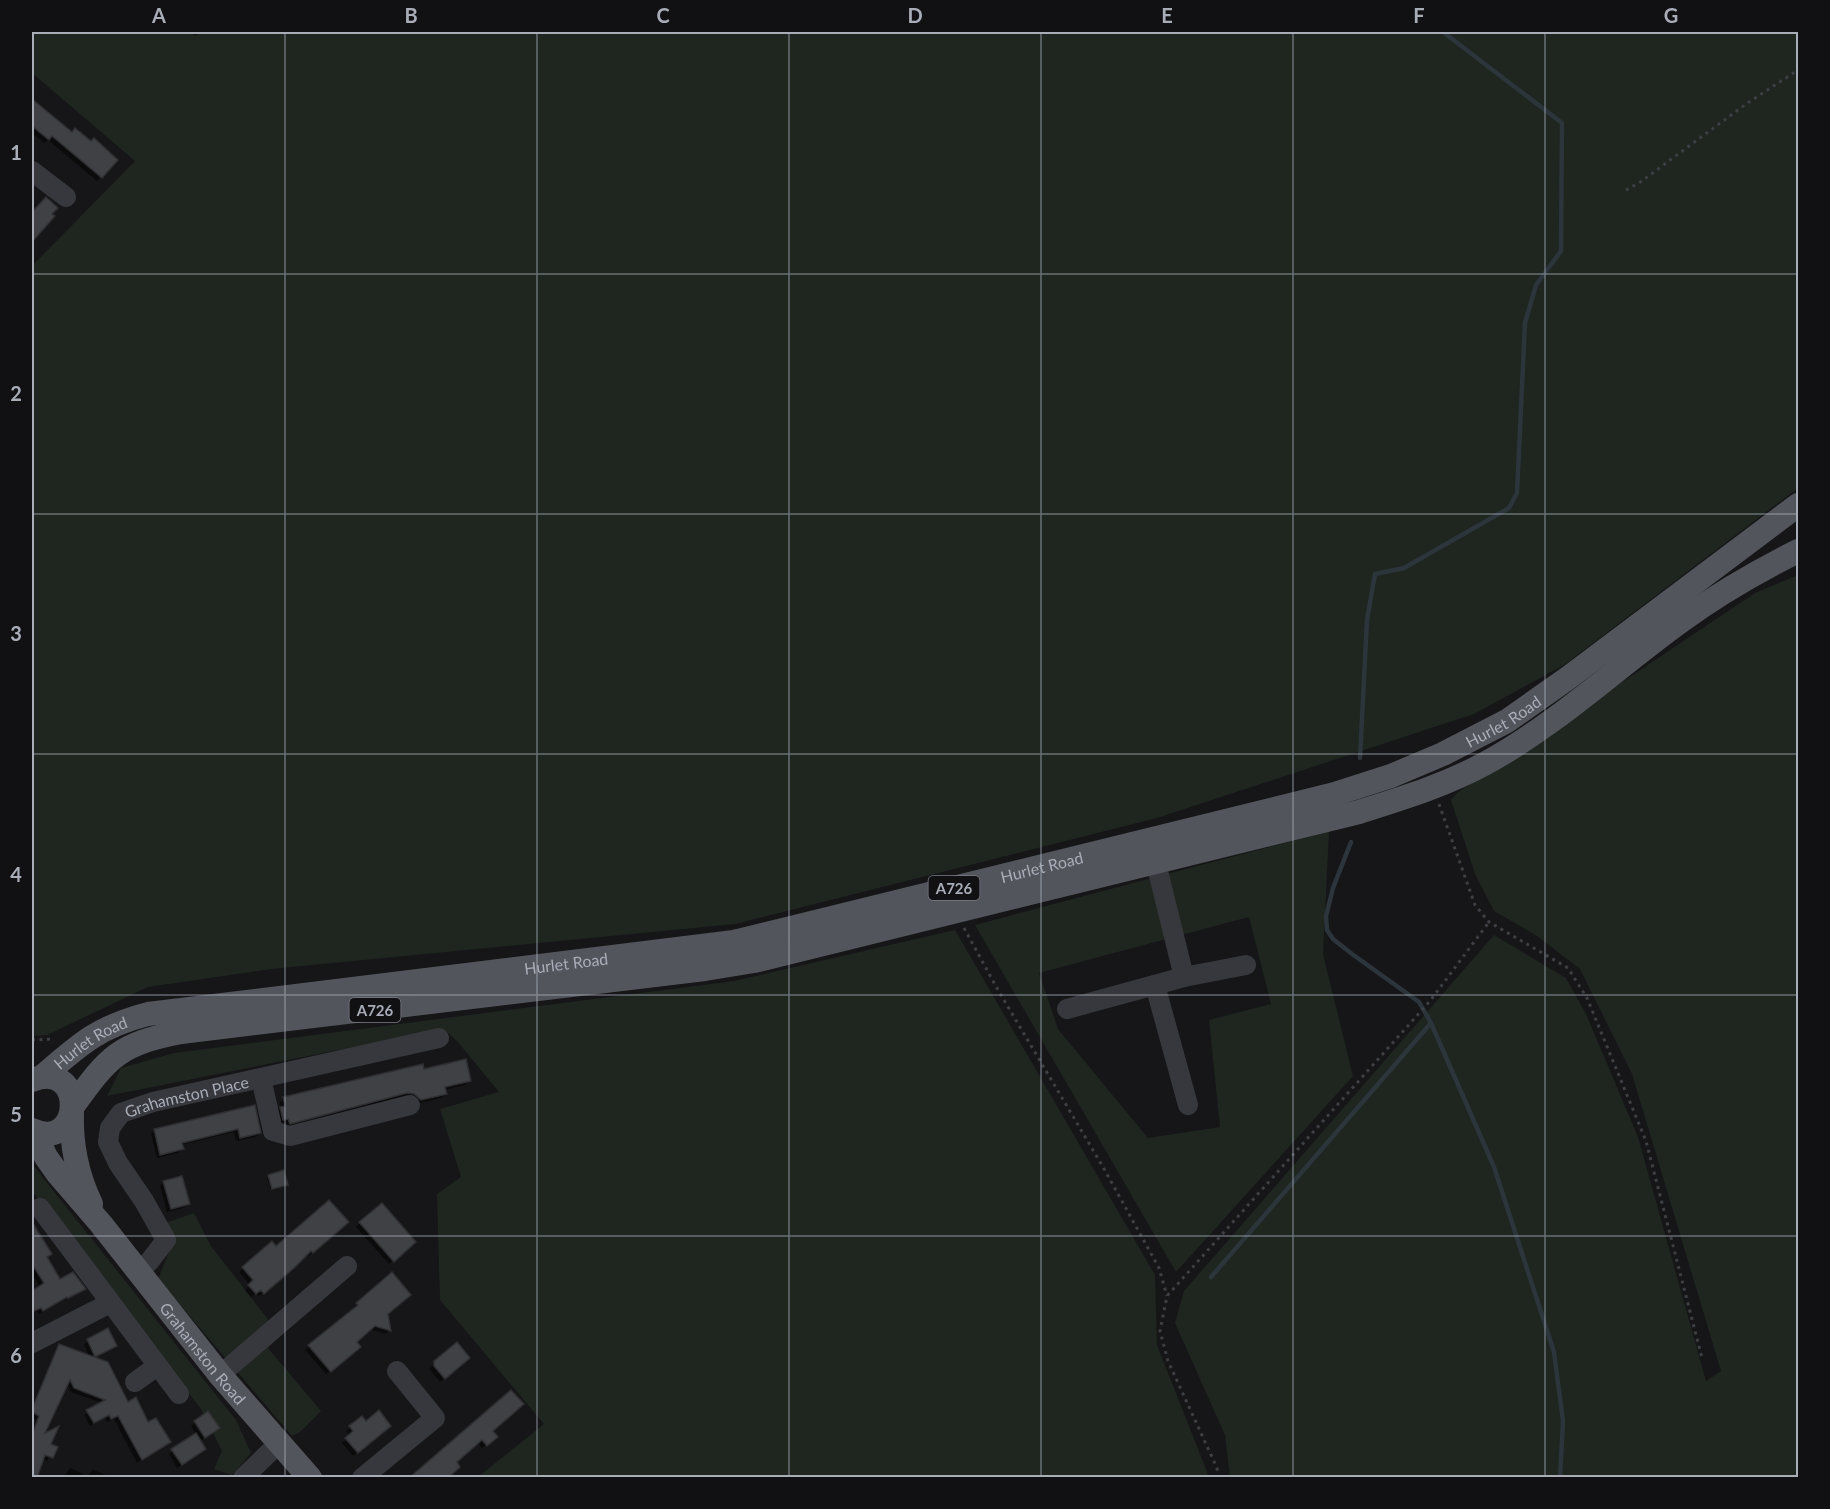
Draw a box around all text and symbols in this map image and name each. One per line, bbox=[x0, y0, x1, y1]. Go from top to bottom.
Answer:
text: A bbox=[151, 3, 166, 27]
text: B bbox=[404, 3, 418, 27]
text: C bbox=[656, 3, 670, 27]
text: D bbox=[907, 3, 923, 27]
text: E bbox=[1161, 3, 1173, 27]
text: F bbox=[1413, 3, 1425, 27]
text: G bbox=[1664, 3, 1678, 27]
text: 1 bbox=[10, 140, 22, 164]
text: 2 bbox=[10, 381, 22, 405]
text: 3 bbox=[10, 621, 22, 645]
street label: Hurlet Road bbox=[1462, 691, 1544, 750]
street label: Hurlet Road bbox=[998, 847, 1085, 886]
text: 4 bbox=[10, 862, 22, 886]
road number: A726 bbox=[928, 876, 980, 900]
street label: Hurlet Road bbox=[523, 948, 609, 977]
road number: A726 bbox=[350, 998, 400, 1022]
street label: Hurlet Road bbox=[49, 1012, 129, 1072]
street label: Grahamston Place bbox=[122, 1071, 250, 1121]
text: 5 bbox=[10, 1102, 22, 1126]
street label: Grahamston Road bbox=[157, 1298, 250, 1408]
text: 6 bbox=[10, 1343, 22, 1367]

